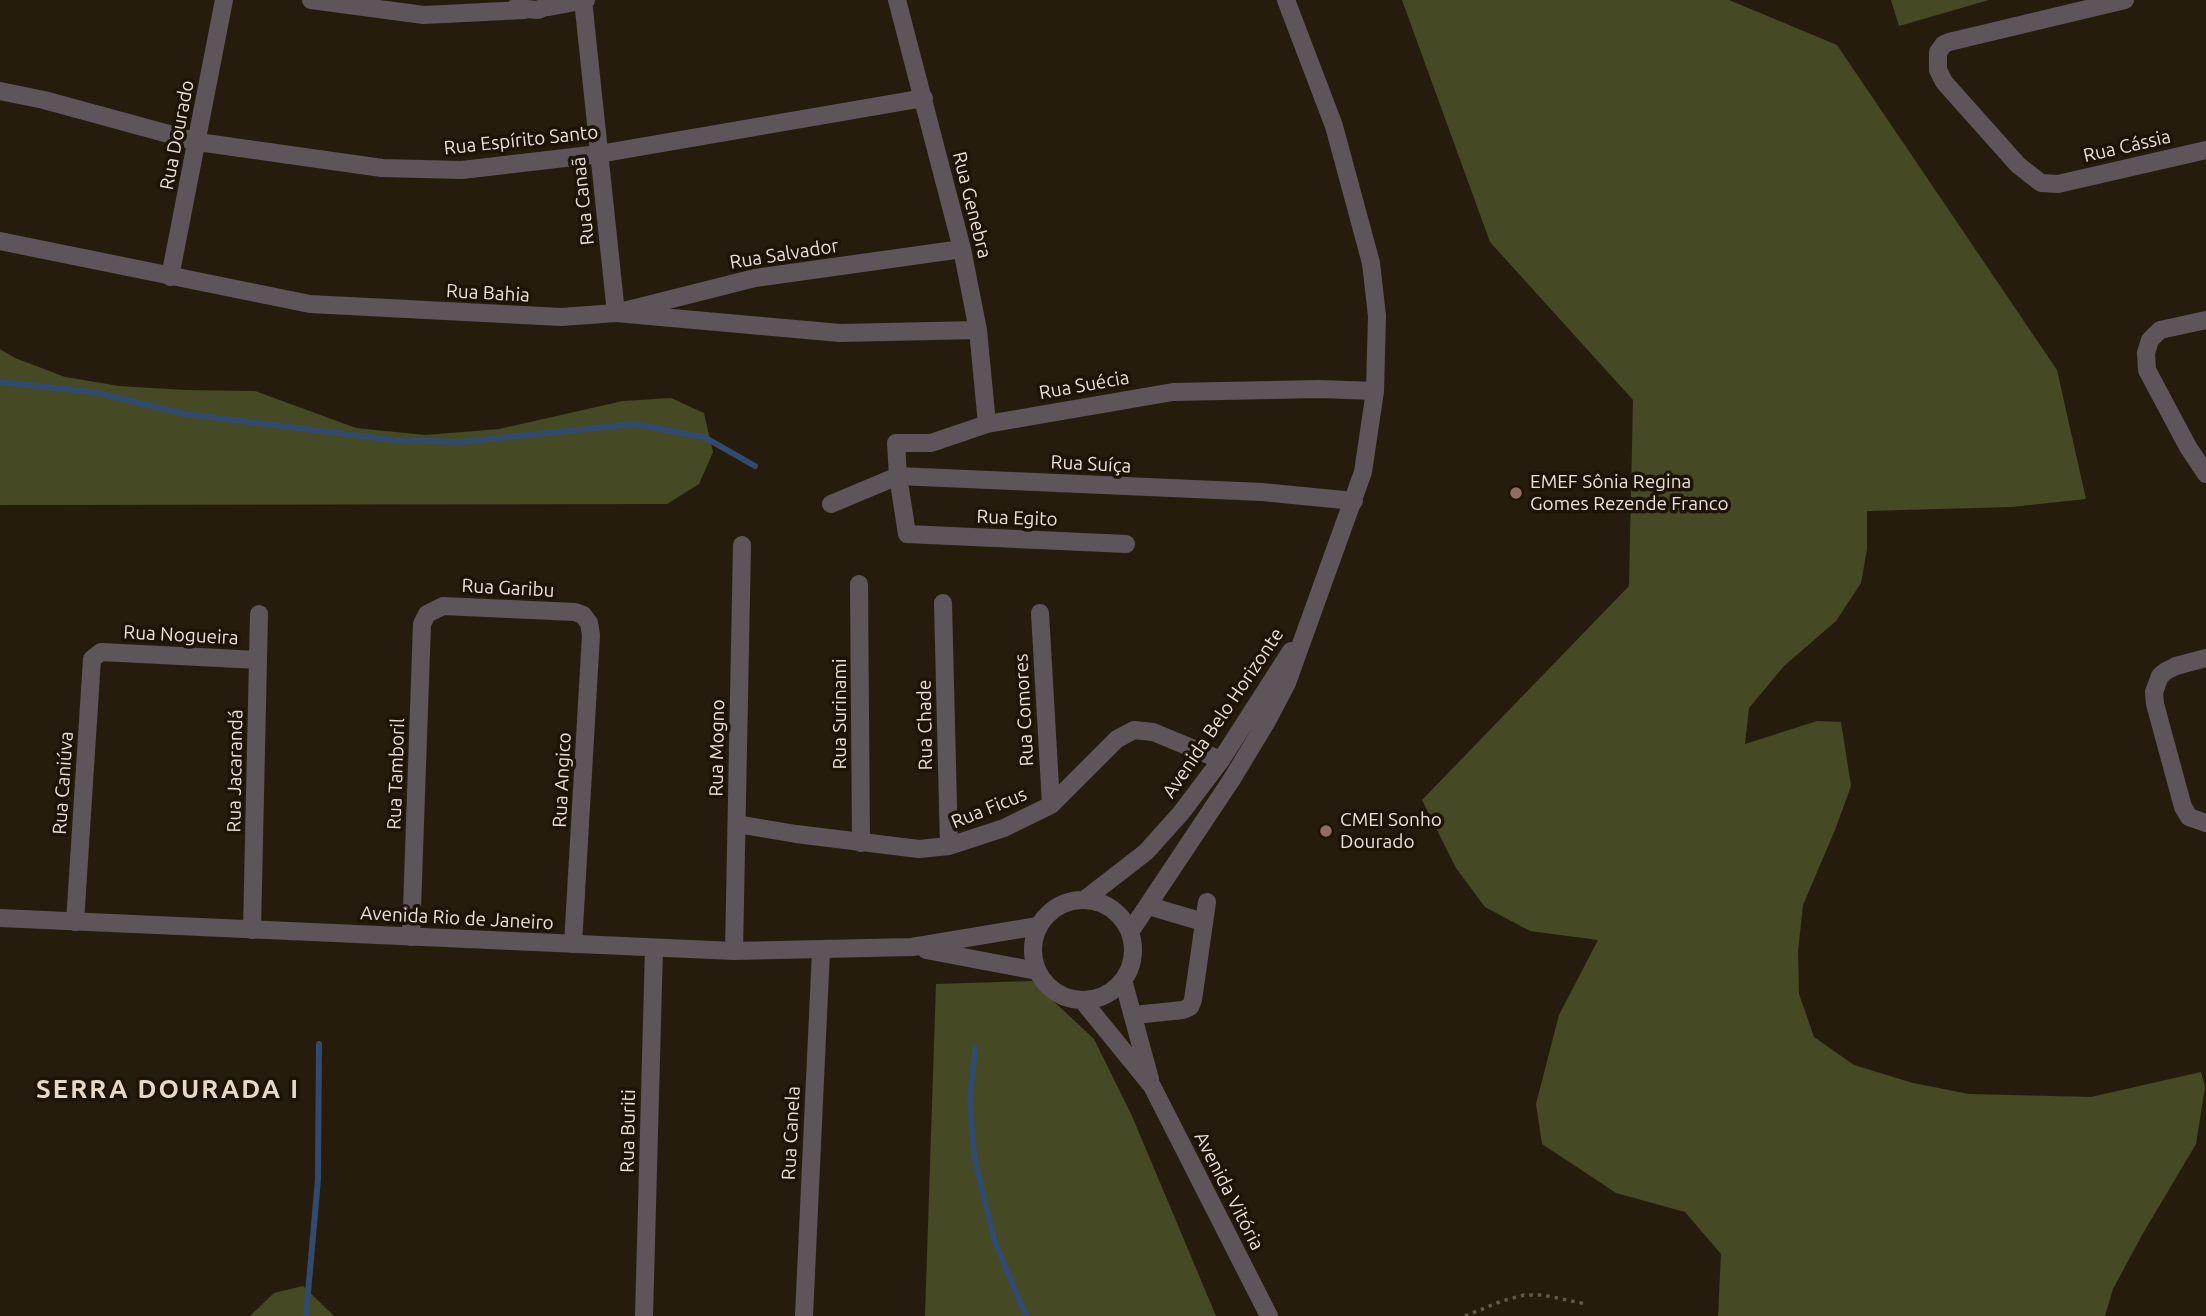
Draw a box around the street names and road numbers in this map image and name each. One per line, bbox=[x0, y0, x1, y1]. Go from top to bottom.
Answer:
street label: Rua Dourado bbox=[155, 78, 199, 192]
street label: Rua Espírito Santo bbox=[443, 121, 599, 159]
street label: Rua Cássia bbox=[2081, 125, 2173, 167]
street label: Rua Genebra bbox=[948, 149, 996, 261]
street label: Rua Canaã bbox=[567, 156, 599, 246]
street label: Rua Salvador bbox=[728, 234, 840, 274]
street label: Rua Bahia bbox=[446, 279, 530, 307]
street label: Rua Suécia bbox=[1037, 366, 1131, 404]
street label: Rua Suíça bbox=[1050, 451, 1132, 477]
street label: Rua Egito bbox=[976, 505, 1058, 531]
street label: Rua Garibu bbox=[461, 574, 555, 602]
street label: Rua Nogueira bbox=[123, 621, 239, 649]
street label: Avenida Belo Horizonte bbox=[1158, 624, 1288, 802]
street label: Rua Comores bbox=[1010, 653, 1038, 767]
street label: Rua Surinami bbox=[829, 658, 851, 770]
street label: Rua Chade bbox=[913, 679, 937, 771]
street label: Rua Mogno bbox=[705, 699, 729, 797]
street label: Rua Jacarandá bbox=[223, 709, 247, 833]
street label: Rua Tamboril bbox=[383, 718, 409, 830]
street label: Rua Caniúva bbox=[48, 731, 78, 835]
street label: Rua Angico bbox=[548, 732, 576, 828]
street label: Rua Ficus bbox=[948, 783, 1030, 833]
street label: Avenida Rio de Janeiro bbox=[360, 902, 554, 934]
street label: Rua Canela bbox=[777, 1085, 805, 1181]
street label: Rua Buriti bbox=[616, 1089, 640, 1173]
street label: Avenida Vitória bbox=[1189, 1128, 1269, 1254]

